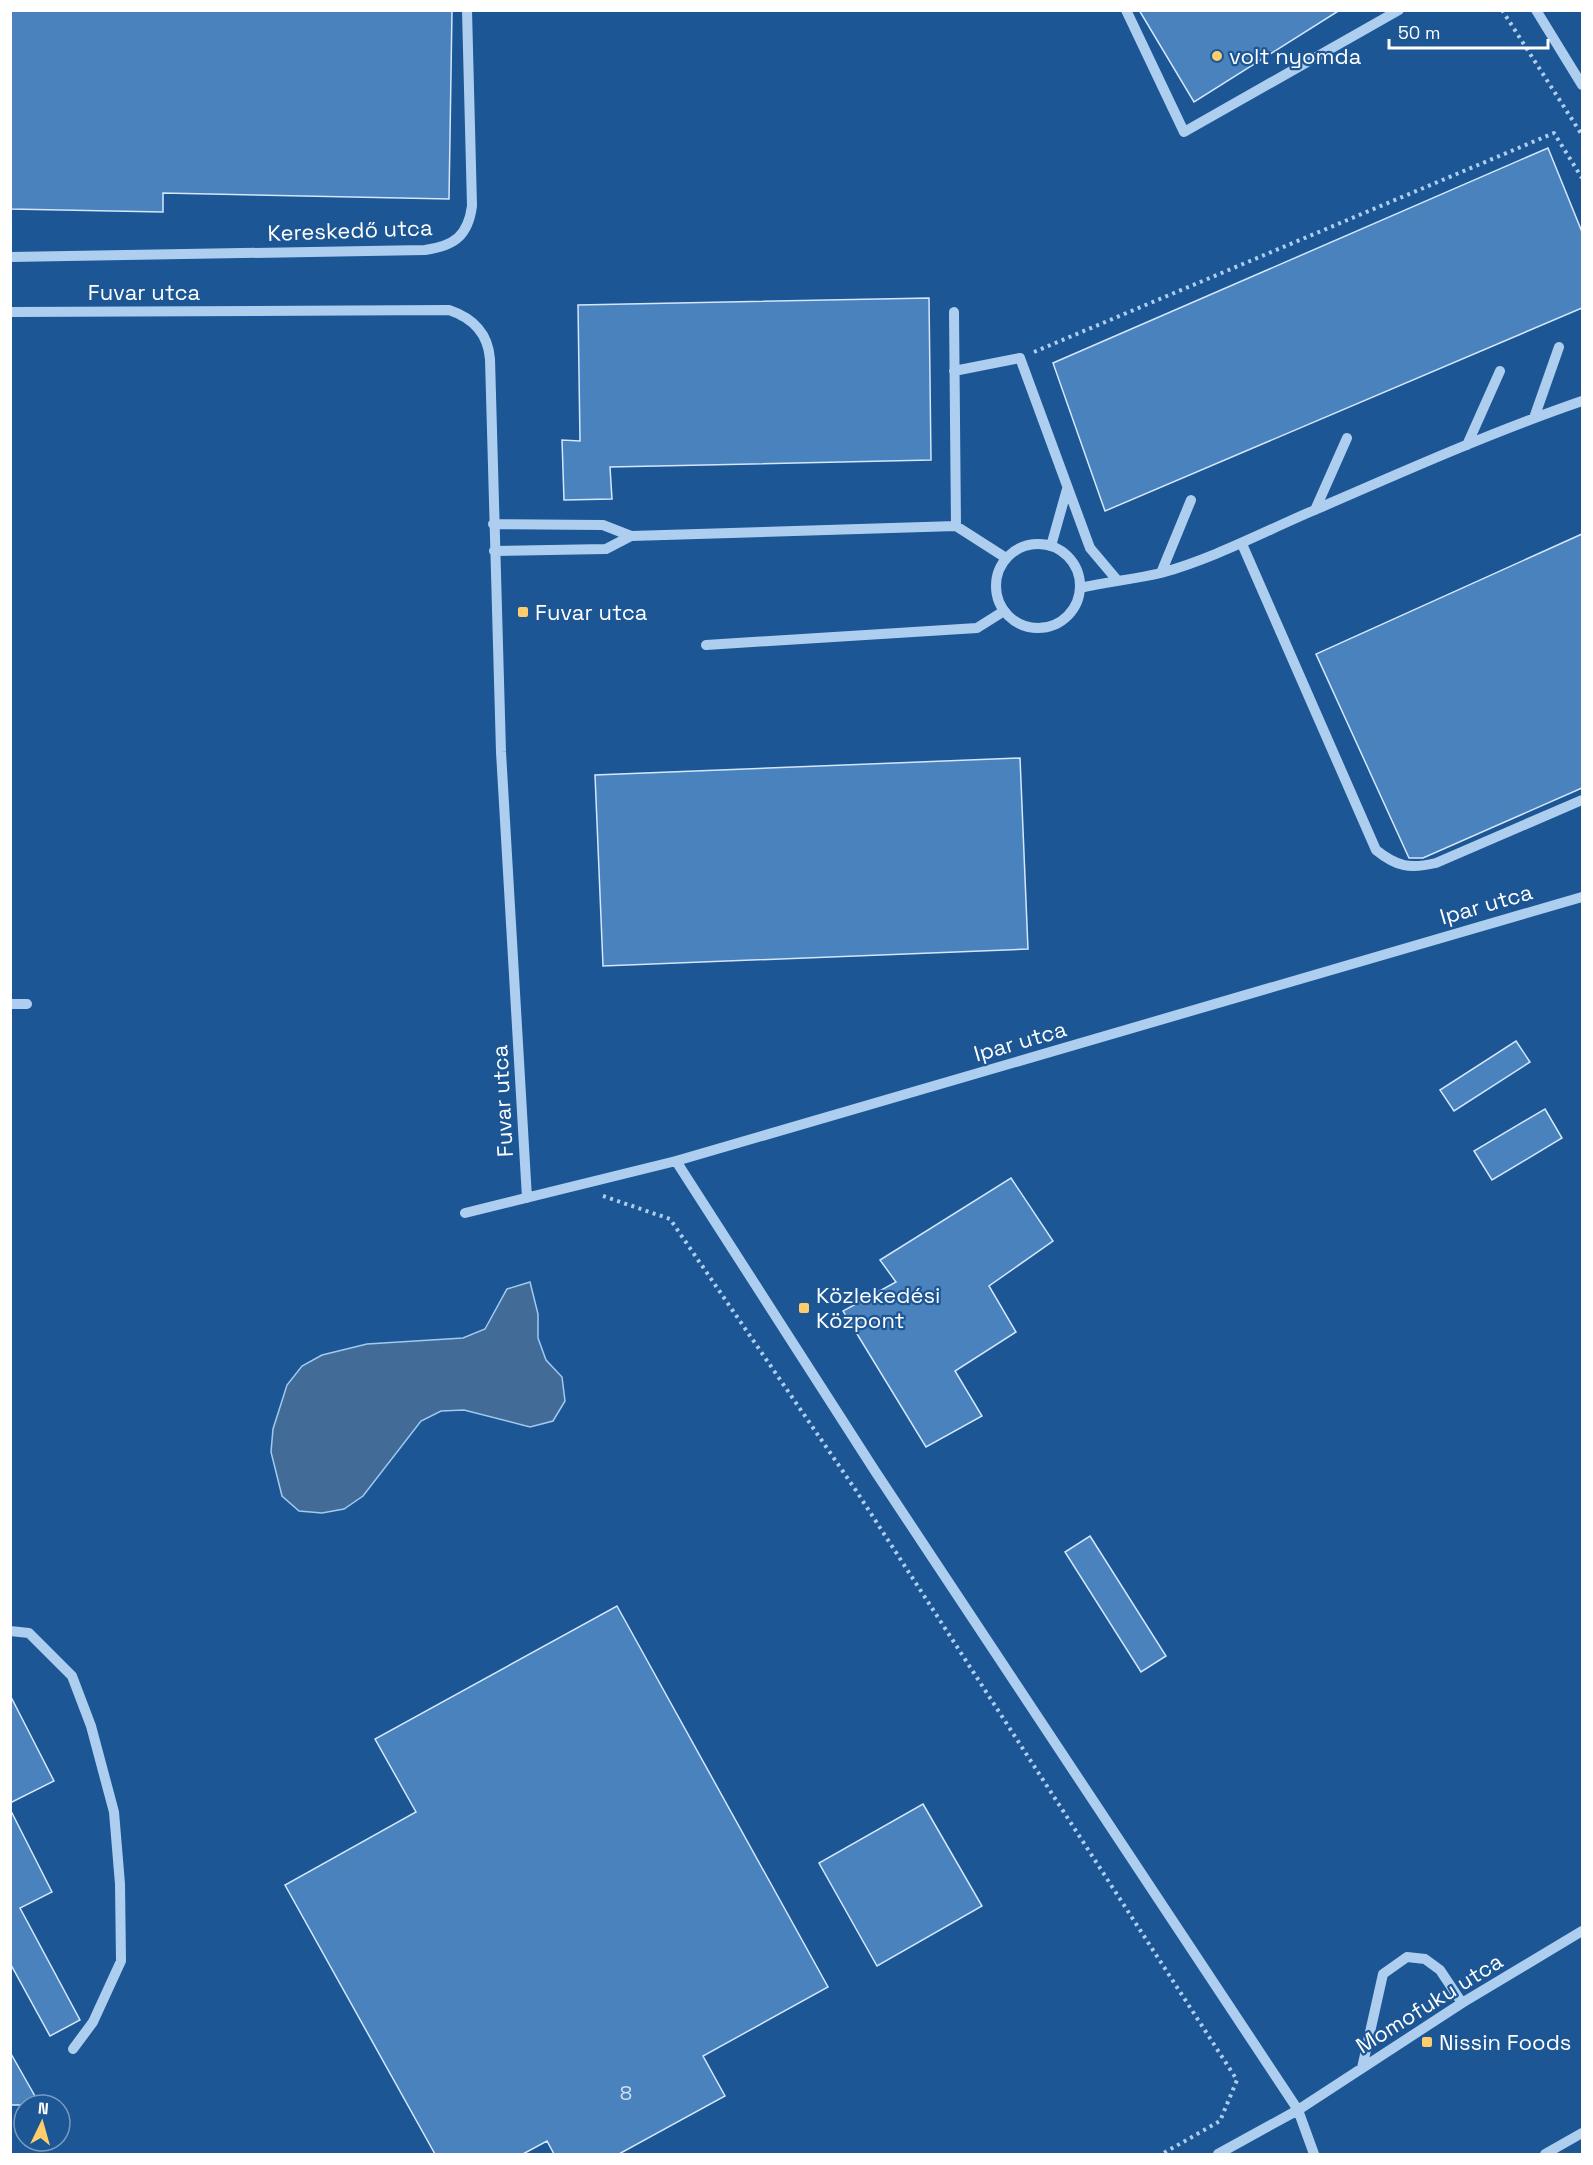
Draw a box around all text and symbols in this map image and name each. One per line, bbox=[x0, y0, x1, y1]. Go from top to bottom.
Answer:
scale bar bbox=[1389, 12, 1548, 50]
text: 50 m bbox=[1398, 21, 1440, 44]
place label: volt nyomda bbox=[1229, 42, 1362, 70]
marker: volt nyomda bbox=[1210, 49, 1224, 63]
street label: Kereskedő utca bbox=[267, 213, 433, 247]
street label: Fuvar utca bbox=[88, 278, 201, 306]
place label: Fuvar utca bbox=[535, 598, 648, 626]
marker: Fuvar utca bbox=[516, 605, 530, 619]
street label: Ipar utca bbox=[1436, 877, 1536, 931]
street label: Ipar utca bbox=[970, 1014, 1070, 1068]
street label: Fuvar utca bbox=[485, 1044, 519, 1158]
place label: Közlekedési Központ bbox=[816, 1281, 941, 1334]
marker: Közlekedési Központ bbox=[797, 1301, 811, 1315]
street label: Momofuku utca bbox=[1350, 1946, 1508, 2059]
place label: Nissin Foods bbox=[1439, 2028, 1571, 2056]
marker: Nissin Foods bbox=[1420, 2035, 1434, 2049]
house number: 8 bbox=[620, 2080, 632, 2106]
north arrow bbox=[12, 2093, 72, 2153]
text: N bbox=[37, 2098, 50, 2119]

